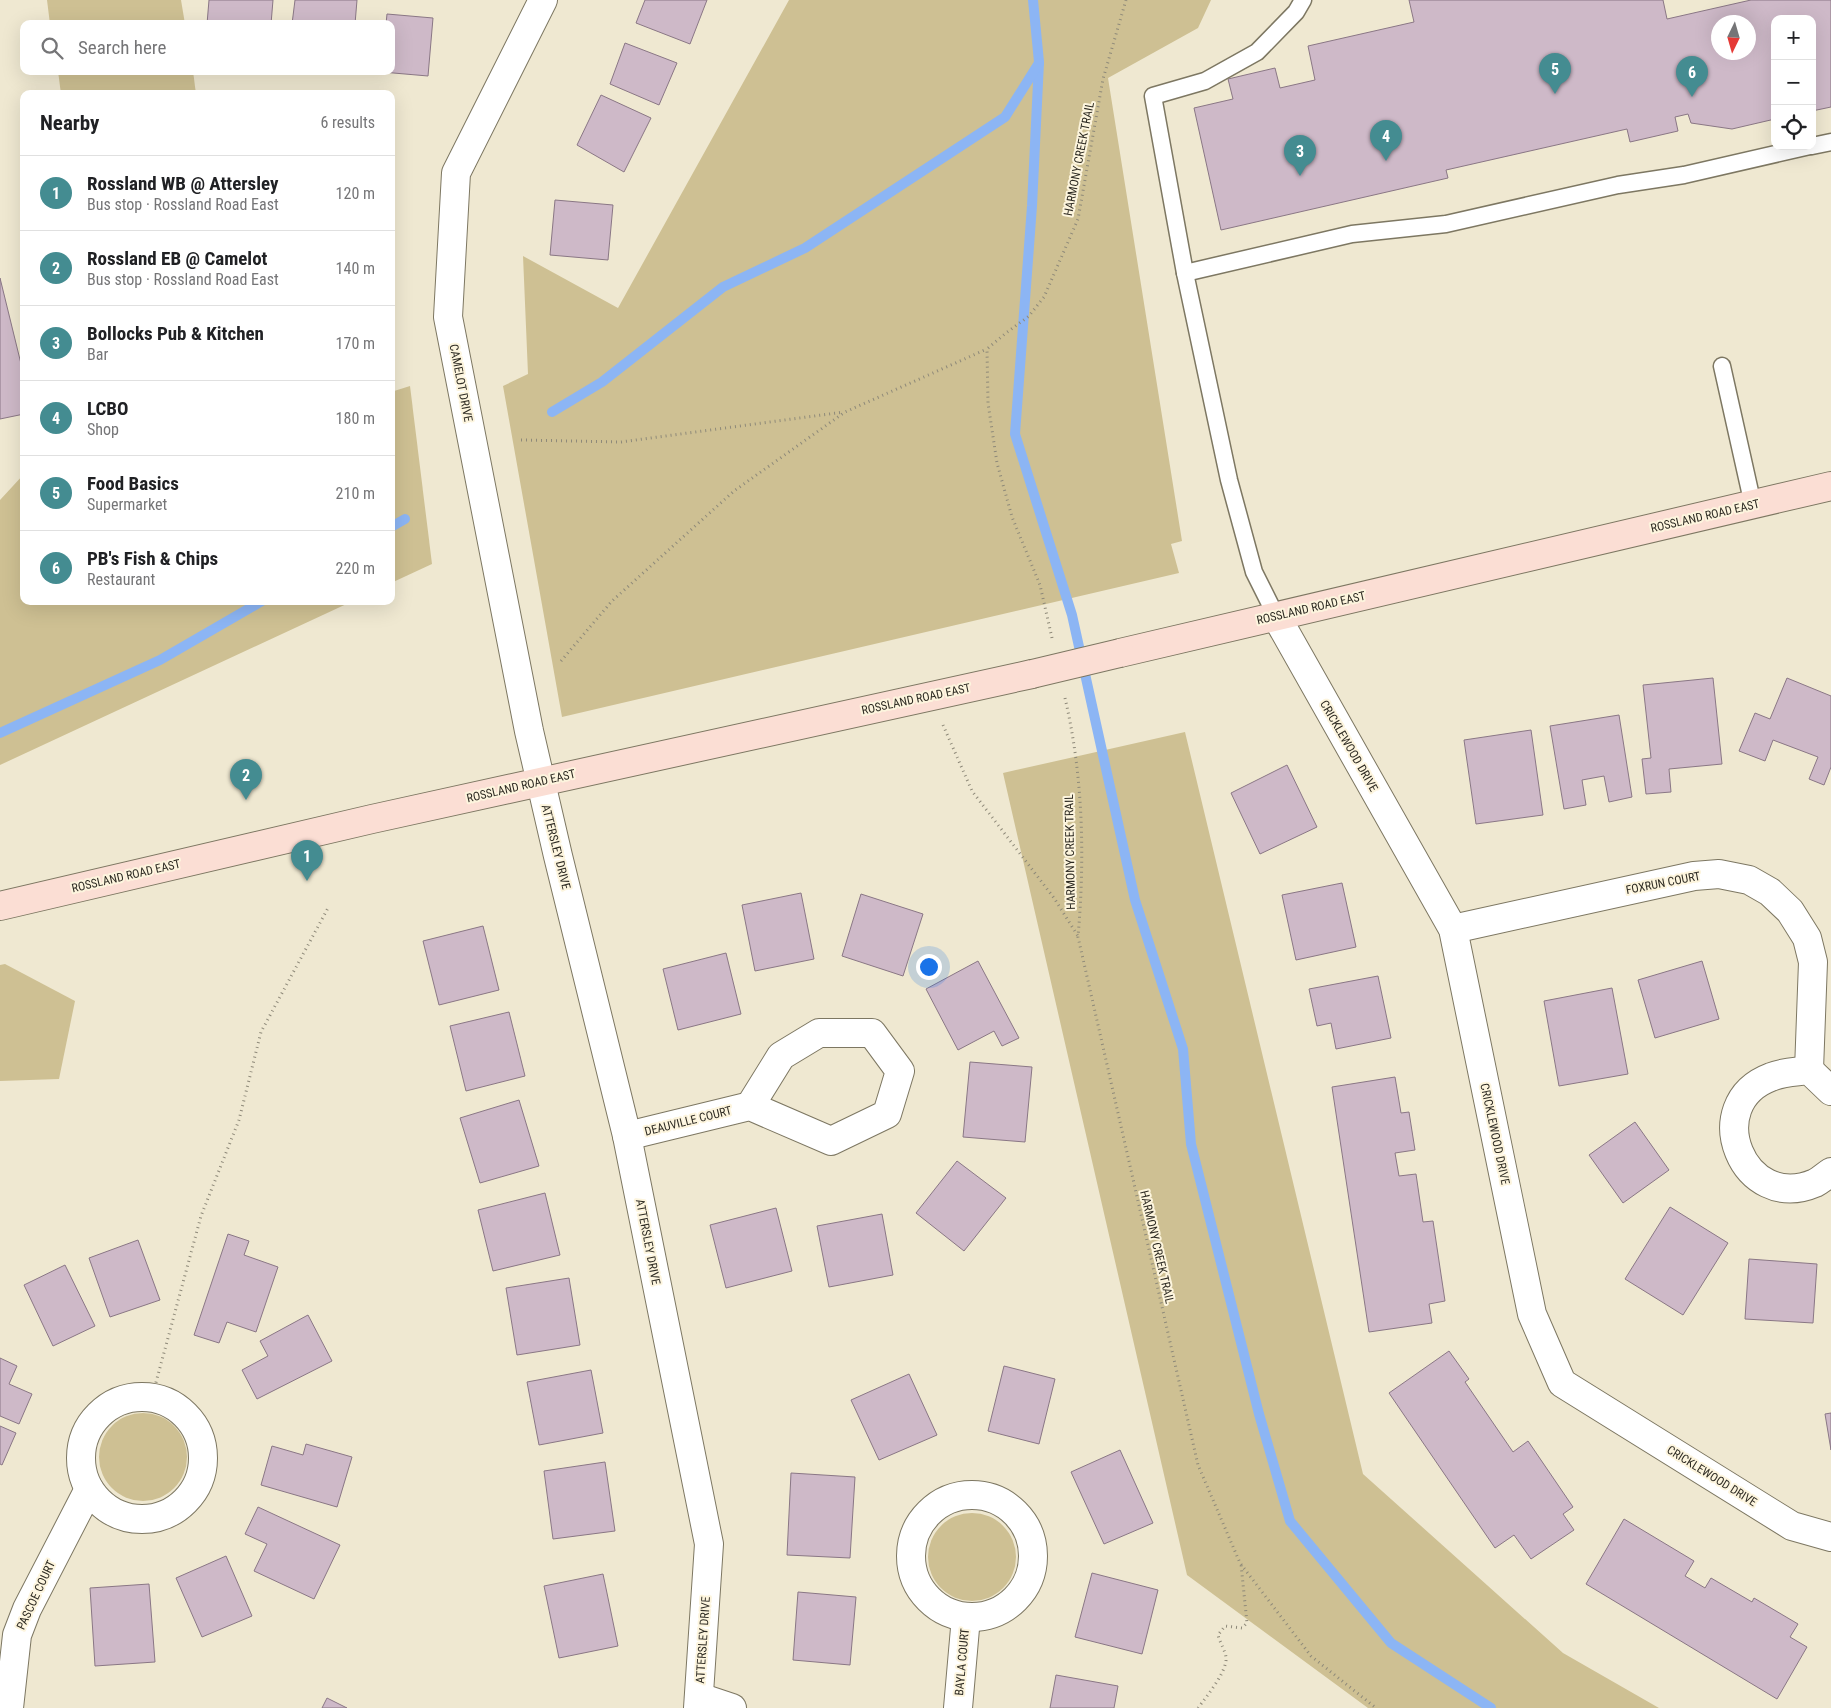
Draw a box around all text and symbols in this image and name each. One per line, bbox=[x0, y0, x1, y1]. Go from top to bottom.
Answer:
north arrow bbox=[1711, 15, 1756, 60]
map controls bbox=[1771, 15, 1816, 150]
button: + bbox=[1771, 15, 1816, 60]
search box bbox=[20, 20, 395, 75]
icon: search bbox=[38, 34, 66, 62]
text: Search here bbox=[78, 36, 166, 59]
pin: 5 bbox=[1539, 53, 1571, 94]
pin: 6 bbox=[1676, 56, 1708, 97]
button: − bbox=[1771, 60, 1816, 105]
street label: HARMONY CREEK TRAIL bbox=[1061, 101, 1097, 217]
button: locate bbox=[1771, 105, 1816, 150]
text: Nearby bbox=[40, 111, 99, 135]
text: 6 results bbox=[320, 113, 375, 132]
pin: 4 bbox=[1370, 120, 1402, 161]
pin: 3 bbox=[1284, 135, 1316, 176]
text: Rossland WB @ Attersley bbox=[87, 172, 278, 195]
text: 1 bbox=[52, 184, 60, 203]
text: 120 m bbox=[336, 184, 375, 203]
text: Bus stop · Rossland Road East bbox=[87, 195, 279, 214]
text: Rossland EB @ Camelot bbox=[87, 247, 267, 270]
text: 2 bbox=[52, 259, 60, 278]
text: 140 m bbox=[336, 259, 375, 278]
text: Bus stop · Rossland Road East bbox=[87, 270, 279, 289]
text: Bollocks Pub & Kitchen bbox=[87, 322, 264, 345]
text: 3 bbox=[52, 334, 60, 353]
text: 170 m bbox=[336, 334, 375, 353]
street label: CAMELOT DRIVE bbox=[447, 343, 475, 423]
text: Bar bbox=[87, 345, 108, 364]
text: LCBO bbox=[87, 397, 128, 420]
text: 4 bbox=[52, 409, 60, 428]
text: 180 m bbox=[336, 409, 375, 428]
text: Shop bbox=[87, 420, 119, 439]
text: Food Basics bbox=[87, 472, 179, 495]
text: 5 bbox=[52, 484, 60, 503]
text: 210 m bbox=[336, 484, 375, 503]
text: Supermarket bbox=[87, 495, 167, 514]
street label: ROSSLAND ROAD EAST bbox=[1649, 497, 1761, 535]
text: PB's Fish & Chips bbox=[87, 547, 218, 570]
text: 6 bbox=[52, 559, 60, 578]
text: 220 m bbox=[336, 559, 375, 578]
text: Restaurant bbox=[87, 570, 155, 589]
street label: ROSSLAND ROAD EAST bbox=[1255, 589, 1367, 627]
street label: ROSSLAND ROAD EAST bbox=[860, 681, 972, 717]
street label: CRICKLEWOOD DRIVE bbox=[1317, 698, 1381, 794]
pin: 2 bbox=[230, 759, 262, 800]
street label: ROSSLAND ROAD EAST bbox=[465, 767, 577, 805]
street label: HARMONY CREEK TRAIL bbox=[1062, 794, 1078, 910]
street label: ATTERSLEY DRIVE bbox=[539, 803, 573, 891]
pin: 1 bbox=[291, 840, 323, 881]
street label: ROSSLAND ROAD EAST bbox=[70, 857, 182, 895]
street label: FOXRUN COURT bbox=[1625, 869, 1701, 897]
your location bbox=[916, 954, 942, 980]
street label: CRICKLEWOOD DRIVE bbox=[1477, 1082, 1513, 1186]
street label: DEAUVILLE COURT bbox=[643, 1103, 733, 1139]
street label: HARMONY CREEK TRAIL bbox=[1137, 1189, 1177, 1305]
street label: ATTERSLEY DRIVE bbox=[633, 1198, 663, 1286]
street label: CRICKLEWOOD DRIVE bbox=[1664, 1443, 1760, 1509]
street label: PASCOE COURT bbox=[14, 1558, 58, 1632]
street label: ATTERSLEY DRIVE bbox=[693, 1596, 713, 1684]
street label: BAYLA COURT bbox=[952, 1628, 972, 1696]

